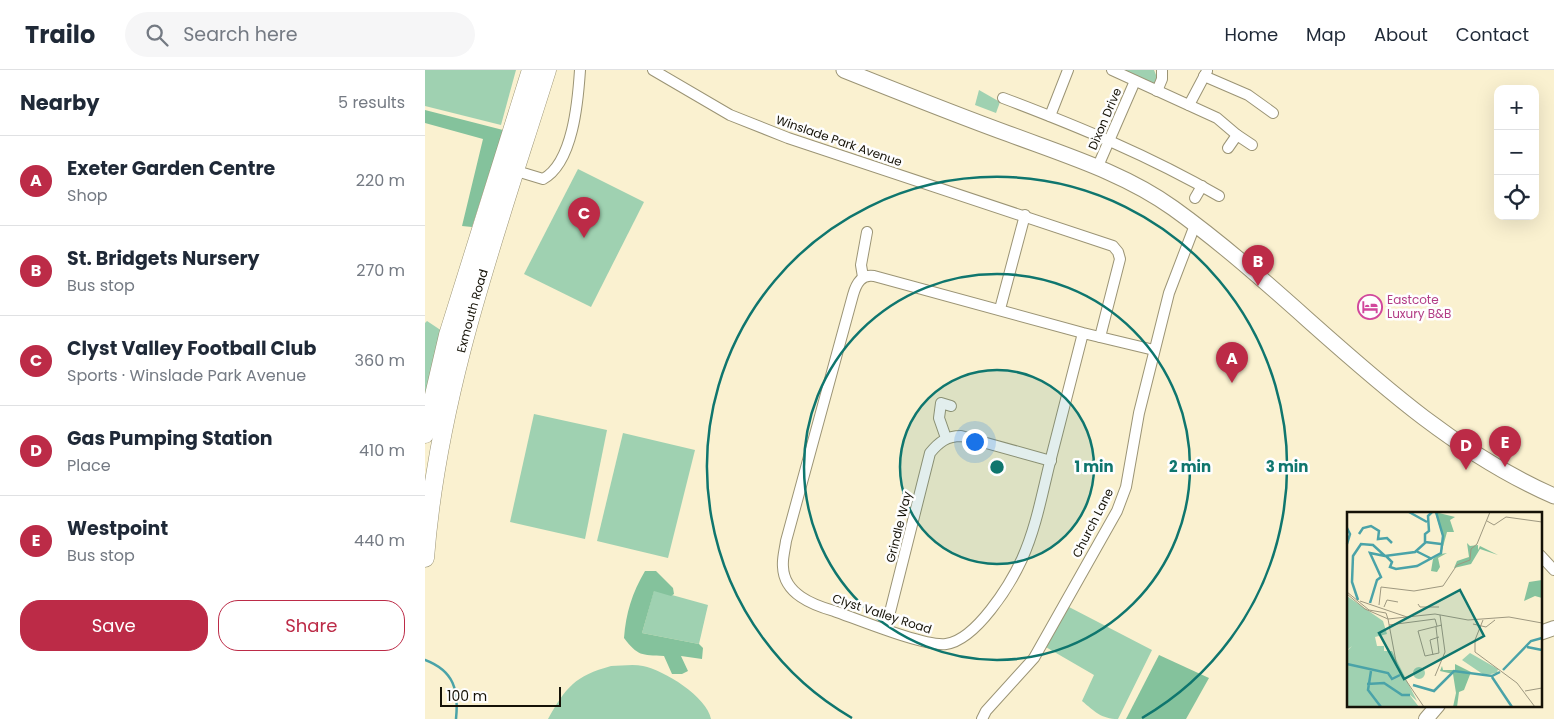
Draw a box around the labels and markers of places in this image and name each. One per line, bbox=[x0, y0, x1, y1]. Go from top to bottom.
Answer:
pin: C bbox=[568, 197, 600, 238]
pin: B bbox=[1242, 245, 1274, 286]
place label: Eastcote Luxury B&B bbox=[1387, 291, 1451, 322]
hotel icon: Eastcote Luxury B&B bbox=[1357, 294, 1383, 320]
pin: A bbox=[1216, 342, 1248, 383]
pin: E bbox=[1489, 426, 1521, 467]
pin: D bbox=[1450, 429, 1482, 470]
centre of rings bbox=[988, 458, 1006, 476]

